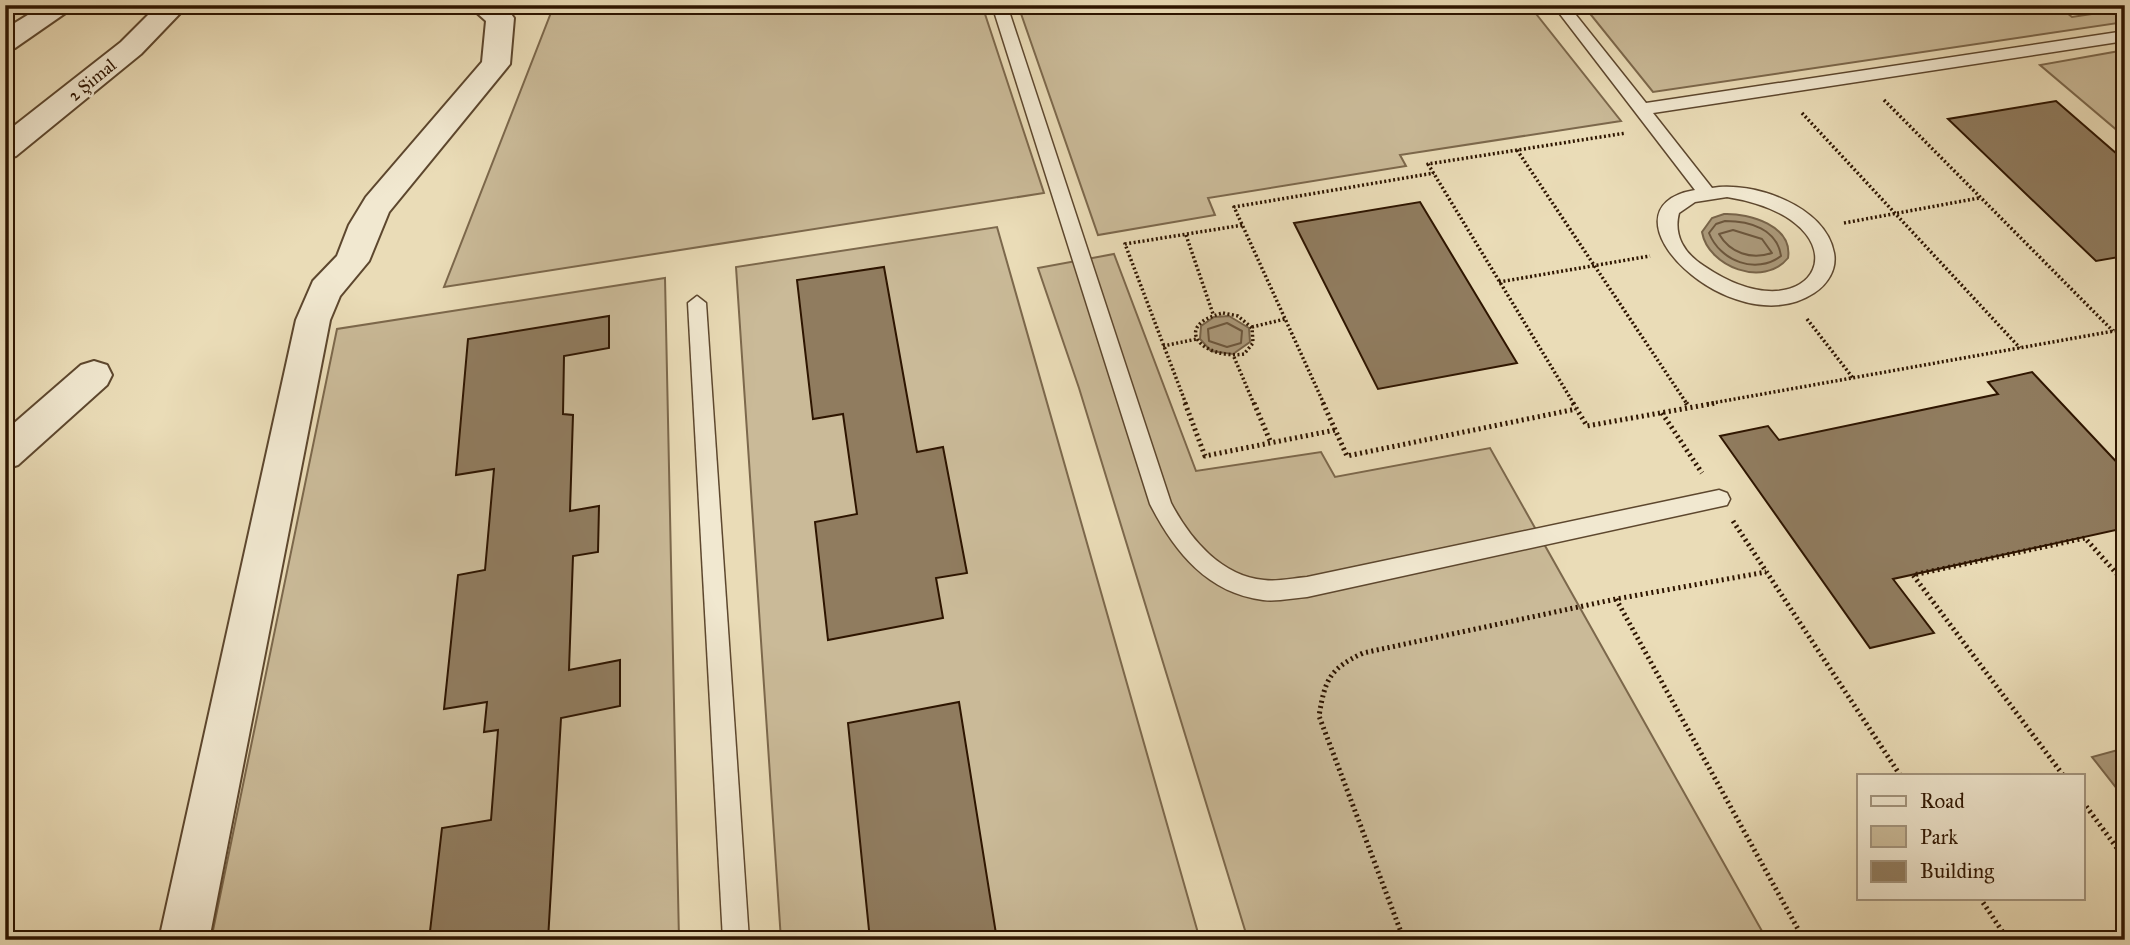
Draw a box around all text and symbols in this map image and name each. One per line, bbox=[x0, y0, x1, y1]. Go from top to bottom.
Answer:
street label: 2 Şimal bbox=[63, 54, 121, 106]
legend bbox=[1857, 774, 2084, 900]
text: Road bbox=[1920, 788, 1965, 814]
text: Park bbox=[1920, 824, 1958, 850]
text: Building bbox=[1920, 858, 1994, 884]

